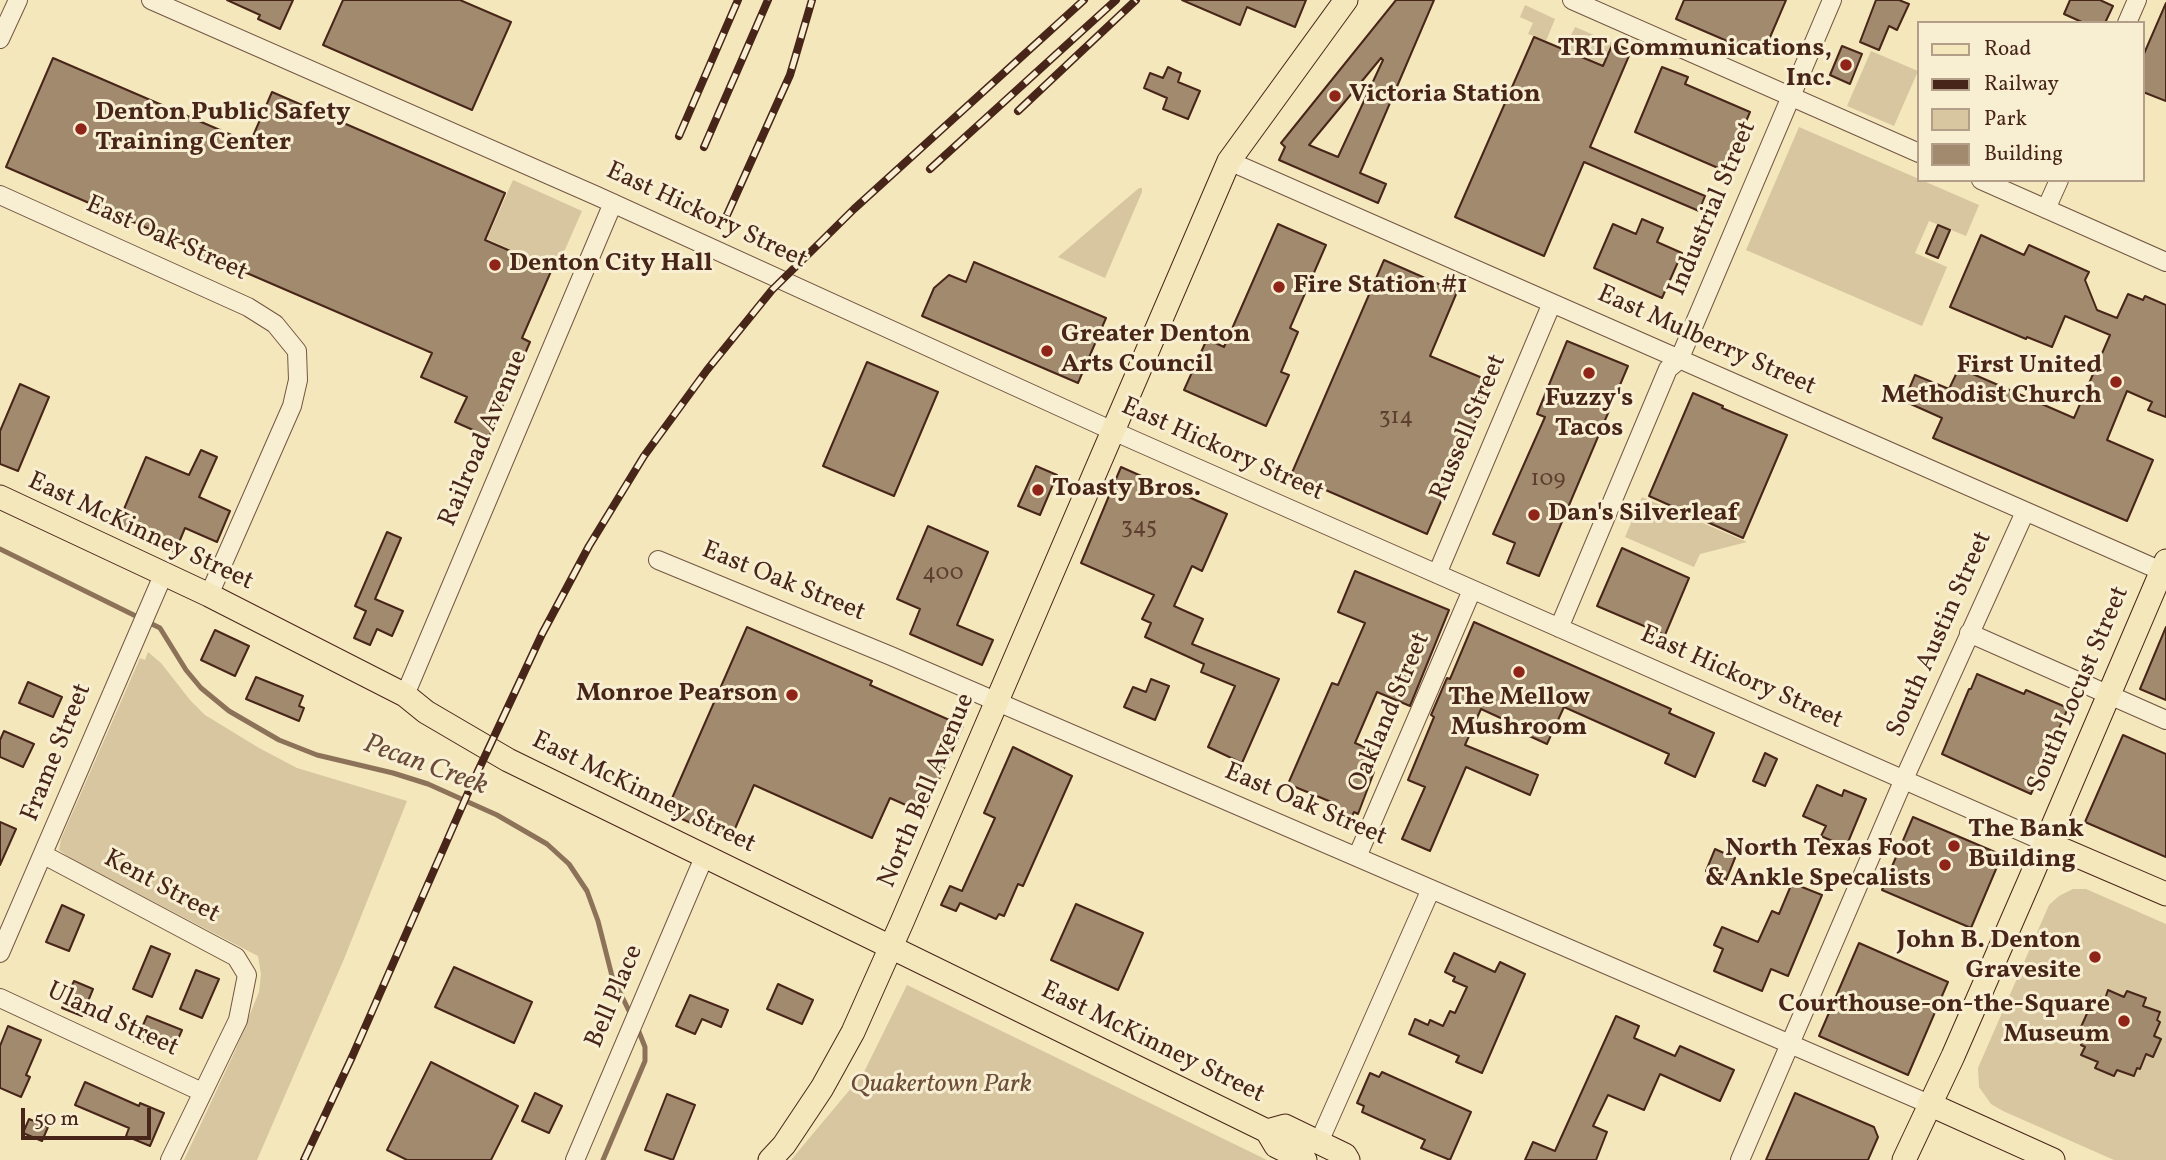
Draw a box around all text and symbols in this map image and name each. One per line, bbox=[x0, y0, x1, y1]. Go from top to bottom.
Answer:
legend bbox=[1918, 21, 2145, 182]
place label: TRT Communications, Inc. bbox=[1557, 34, 1832, 96]
text: Road bbox=[1984, 35, 2031, 64]
marker: TRT Communications, Inc. bbox=[1838, 57, 1854, 73]
text: Railway bbox=[1984, 70, 2059, 99]
place label: Victoria Station bbox=[1349, 80, 1541, 112]
marker: Victoria Station bbox=[1327, 88, 1343, 104]
place label: Denton Public Safety Training Center bbox=[95, 98, 350, 160]
text: Park bbox=[1984, 105, 2027, 134]
street label: Industrial Street bbox=[1663, 117, 1765, 301]
marker: Denton Public Safety Training Center bbox=[73, 121, 89, 137]
text: Building bbox=[1984, 140, 2063, 169]
street label: East Hickory Street bbox=[600, 157, 812, 277]
street label: East Oak Street bbox=[80, 190, 252, 290]
place label: Denton City Hall bbox=[509, 249, 713, 281]
marker: Denton City Hall bbox=[487, 257, 503, 273]
place label: Fire Station #1 bbox=[1293, 271, 1467, 303]
marker: Fire Station #1 bbox=[1271, 279, 1287, 295]
street label: East Mulberry Street bbox=[1592, 280, 1820, 404]
place label: Greater Denton Arts Council bbox=[1061, 320, 1250, 382]
marker: Greater Denton Arts Council bbox=[1039, 343, 1055, 359]
street label: Railroad Avenue bbox=[434, 346, 536, 532]
street label: Russell Street bbox=[1425, 350, 1515, 506]
place label: First United Methodist Church bbox=[1881, 351, 2102, 412]
marker: Fuzzy's Tacos bbox=[1581, 365, 1597, 381]
marker: First United Methodist Church bbox=[2108, 374, 2124, 390]
place label: Fuzzy's Tacos bbox=[1545, 384, 1633, 446]
street label: East Hickory Street bbox=[1116, 392, 1328, 510]
house number: 314 bbox=[1379, 405, 1413, 433]
street label: East McKinney Street bbox=[22, 467, 258, 599]
house number: 109 bbox=[1531, 467, 1565, 495]
place label: Toasty Bros. bbox=[1052, 474, 1201, 506]
marker: Toasty Bros. bbox=[1030, 482, 1046, 498]
place label: Dan's Silverleaf bbox=[1548, 499, 1738, 531]
marker: Dan's Silverleaf bbox=[1526, 507, 1542, 523]
house number: 345 bbox=[1121, 515, 1157, 543]
street label: South Austin Street bbox=[1882, 527, 2000, 743]
street label: East Oak Street bbox=[697, 536, 869, 630]
house number: 400 bbox=[922, 561, 964, 589]
street label: South Locust Street bbox=[2022, 582, 2138, 798]
street label: East Hickory Street bbox=[1635, 620, 1847, 738]
street label: Oakland Street bbox=[1343, 628, 1439, 798]
marker: The Mellow Mushroom bbox=[1511, 664, 1527, 680]
street label: Frame Street bbox=[16, 679, 100, 827]
place label: Monroe Pearson bbox=[576, 679, 778, 711]
place label: The Mellow Mushroom bbox=[1448, 683, 1590, 744]
marker: Monroe Pearson bbox=[784, 687, 800, 703]
street label: North Bell Avenue bbox=[873, 689, 983, 893]
street label: East McKinney Street bbox=[526, 726, 760, 862]
water label: Pecan Creek bbox=[358, 729, 492, 805]
street label: East Oak Street bbox=[1219, 758, 1391, 854]
place label: The Bank Building bbox=[1968, 815, 2084, 876]
place label: North Texas Foot & Ankle Specalists bbox=[1705, 834, 1931, 896]
marker: The Bank Building bbox=[1946, 838, 1962, 854]
street label: Kent Street bbox=[98, 844, 224, 932]
marker: North Texas Foot & Ankle Specalists bbox=[1937, 857, 1953, 873]
place label: John B. Denton Gravesite bbox=[1897, 926, 2081, 988]
street label: Bell Place bbox=[580, 941, 652, 1053]
marker: John B. Denton Gravesite bbox=[2087, 949, 2103, 965]
street label: East McKinney Street bbox=[1035, 976, 1269, 1112]
street label: Uland Street bbox=[41, 977, 183, 1065]
place label: Courthouse-on-the-Square Museum bbox=[1778, 990, 2110, 1052]
marker: Courthouse-on-the-Square Museum bbox=[2116, 1013, 2132, 1029]
park label: Quakertown Park bbox=[850, 1070, 1032, 1102]
scale bar bbox=[24, 1094, 154, 1138]
text: 50 m bbox=[34, 1105, 79, 1134]

